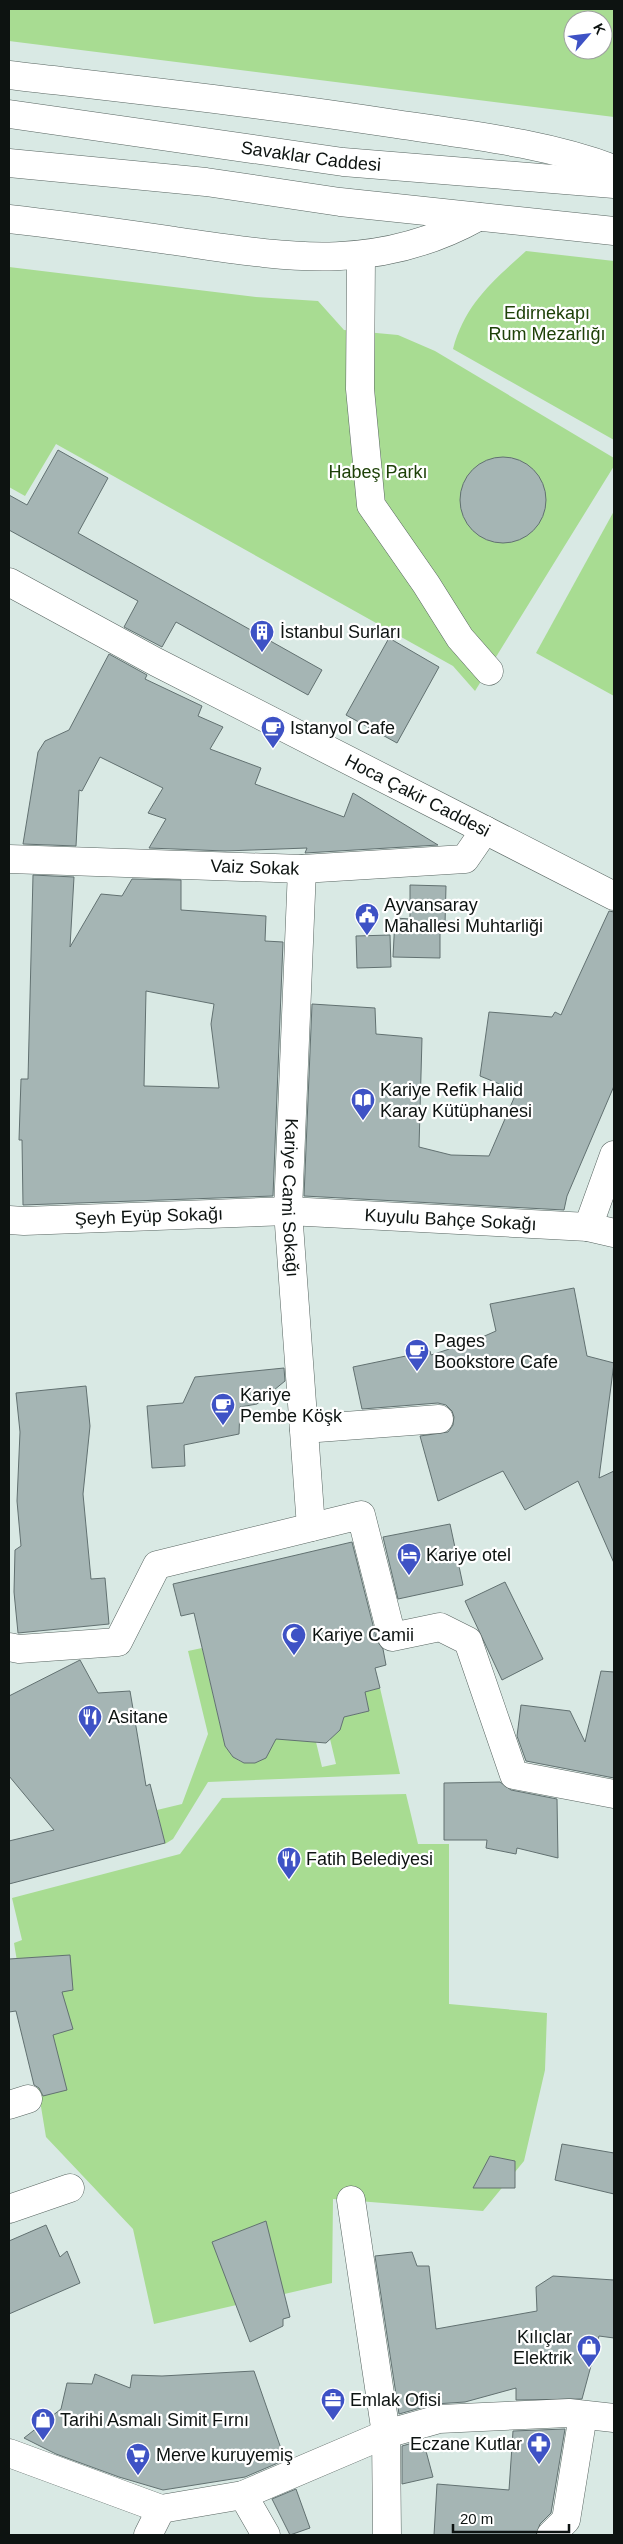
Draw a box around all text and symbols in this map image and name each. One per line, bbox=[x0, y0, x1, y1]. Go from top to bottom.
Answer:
north arrow bbox=[563, 10, 613, 60]
text: K bbox=[590, 21, 609, 37]
street label: Savaklar Caddesi bbox=[240, 137, 382, 175]
park label: Edirnekapı Rum Mezarlığı bbox=[488, 303, 606, 344]
park label: Habeş Parkı bbox=[328, 462, 428, 482]
building icon: İstanbul Surları bbox=[249, 619, 275, 653]
place label: İstanbul Surları bbox=[280, 622, 401, 642]
cafe icon: Istanyol Cafe bbox=[260, 715, 286, 749]
place label: Istanyol Cafe bbox=[290, 718, 395, 738]
street label: Hoca Çakir Caddesi bbox=[342, 750, 493, 841]
street label: Vaiz Sokak bbox=[210, 856, 301, 879]
place label: Ayvansaray Mahallesi Muhtarliği bbox=[384, 895, 543, 936]
public building icon: Ayvansaray Mahallesi Muhtarliği bbox=[354, 902, 380, 936]
place label: Kariye Refik Halid Karay Kütüphanesi bbox=[380, 1080, 532, 1121]
library icon: Kariye Refik Halid Karay Kütüphanesi bbox=[350, 1087, 376, 1121]
street label: Kariye Cami Sokağı bbox=[278, 1118, 303, 1278]
street label: Şeyh Eyüp Sokağı bbox=[74, 1203, 223, 1229]
street label: Kuyulu Bahçe Sokağı bbox=[364, 1205, 537, 1234]
place label: Pages Bookstore Cafe bbox=[434, 1331, 558, 1372]
cafe icon: Pages Bookstore Cafe bbox=[404, 1338, 430, 1372]
place label: Kariye Pembe Köşk bbox=[240, 1385, 343, 1426]
cafe icon: Kariye Pembe Köşk bbox=[210, 1392, 236, 1426]
hotel icon: Kariye otel bbox=[396, 1542, 422, 1576]
place label: Kariye otel bbox=[426, 1545, 511, 1565]
mosque icon: Kariye Camii bbox=[281, 1622, 307, 1656]
place label: Kariye Camii bbox=[312, 1625, 414, 1645]
restaurant icon: Asitane bbox=[77, 1704, 103, 1738]
place label: Asitane bbox=[108, 1707, 168, 1727]
restaurant icon: Fatih Belediyesi bbox=[276, 1846, 302, 1880]
place label: Fatih Belediyesi bbox=[306, 1849, 433, 1869]
place label: Kılıçlar Elektrik bbox=[513, 2327, 573, 2368]
shop icon: Kılıçlar Elektrik bbox=[576, 2334, 602, 2368]
office icon: Emlak Ofisi bbox=[320, 2387, 346, 2421]
place label: Emlak Ofisi bbox=[350, 2390, 441, 2410]
shop icon: Tarihi Asmalı Simit Fırnı bbox=[30, 2407, 56, 2441]
place label: Tarihi Asmalı Simit Fırnı bbox=[60, 2410, 249, 2430]
pharmacy icon: Eczane Kutlar bbox=[526, 2431, 552, 2465]
place label: Eczane Kutlar bbox=[410, 2434, 522, 2454]
supermarket icon: Merve kuruyemiş bbox=[125, 2442, 151, 2476]
place label: Merve kuruyemiş bbox=[156, 2445, 293, 2465]
scale bar bbox=[453, 2502, 569, 2534]
text: 20 m bbox=[460, 2510, 493, 2527]

